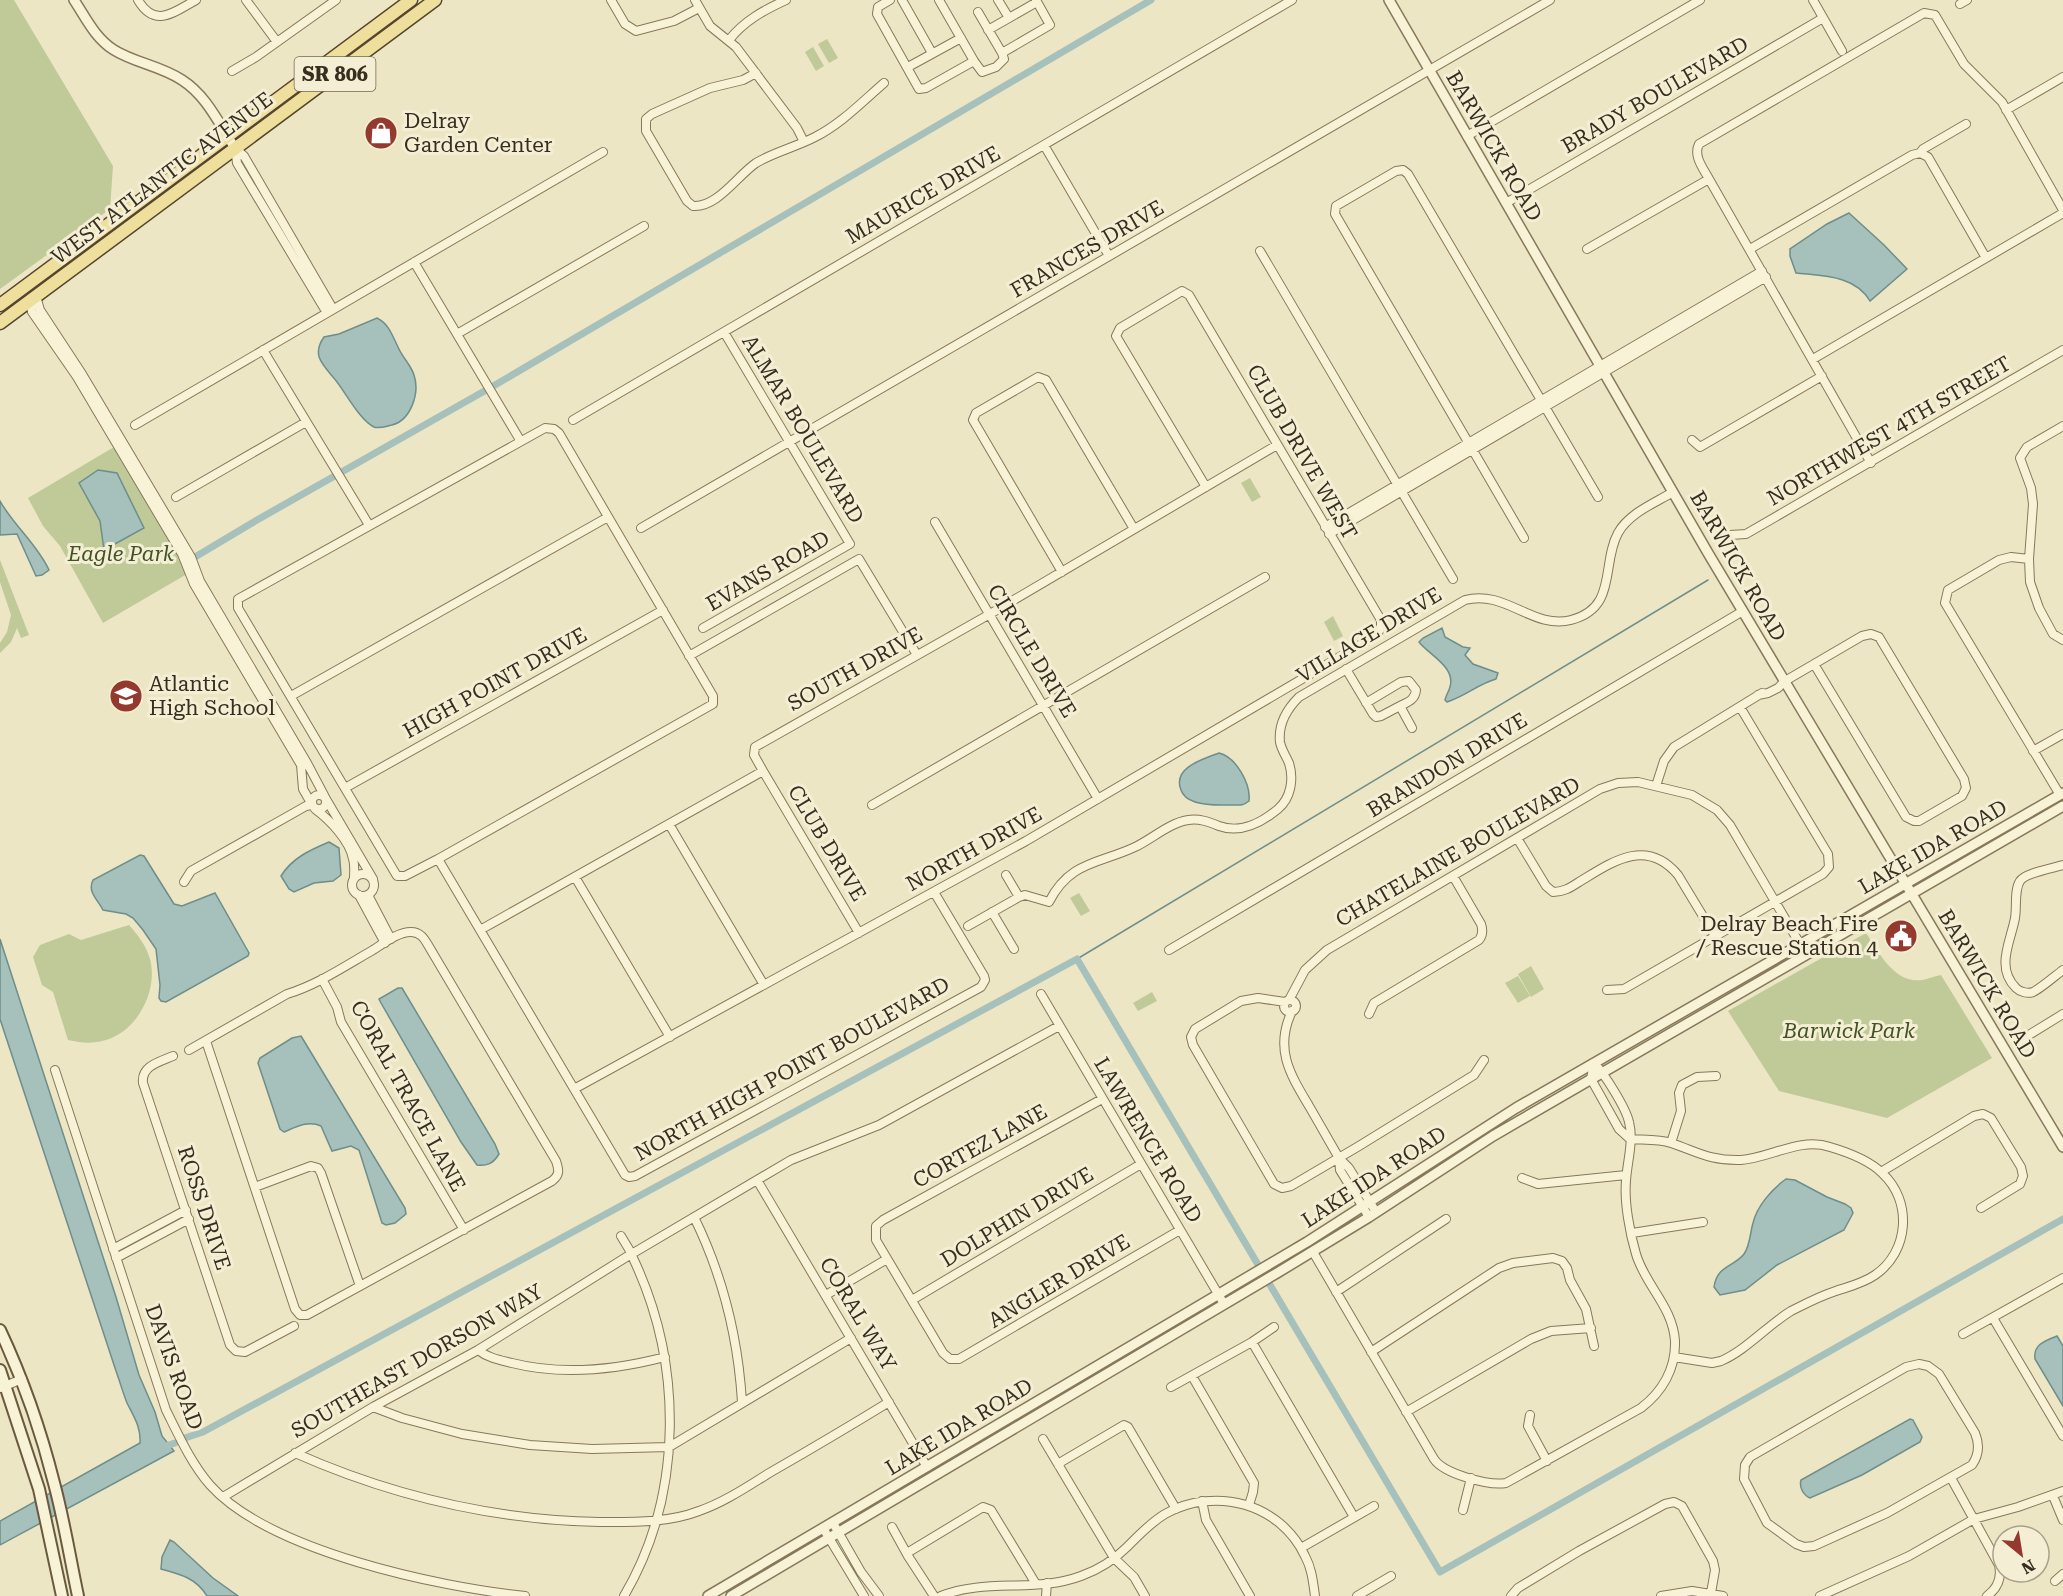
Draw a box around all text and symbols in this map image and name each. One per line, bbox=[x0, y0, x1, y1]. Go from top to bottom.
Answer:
street label: BRADY BOULEVARD bbox=[1557, 32, 1753, 158]
road number: SR 806 bbox=[294, 57, 376, 91]
street label: BARWICK ROAD bbox=[1441, 67, 1547, 225]
street label: WEST ATLANTIC AVENUE bbox=[47, 87, 277, 269]
place label: Delray Garden Center bbox=[404, 109, 553, 157]
shop icon: Delray Garden Center bbox=[363, 115, 399, 151]
street label: MAURICE DRIVE bbox=[842, 141, 1004, 249]
street label: FRANCES DRIVE bbox=[1006, 195, 1168, 303]
street label: ALMAR BOULEVARD bbox=[737, 331, 869, 527]
street label: NORTHWEST 4TH STREET bbox=[1763, 351, 2015, 511]
street label: CLUB DRIVE WEST bbox=[1242, 360, 1362, 544]
street label: BARWICK ROAD bbox=[1685, 487, 1791, 645]
street label: EVANS ROAD bbox=[702, 526, 834, 616]
park label: Eagle Park bbox=[67, 542, 175, 566]
street label: CIRCLE DRIVE bbox=[983, 580, 1081, 722]
street label: VILLAGE DRIVE bbox=[1292, 582, 1446, 688]
street label: SOUTH DRIVE bbox=[784, 622, 926, 716]
street label: HIGH POINT DRIVE bbox=[399, 623, 591, 743]
place label: Atlantic High School bbox=[149, 672, 275, 720]
school or university icon: Atlantic High School bbox=[108, 678, 144, 714]
street label: BRANDON DRIVE bbox=[1363, 708, 1531, 822]
street label: CHATELAINE BOULEVARD bbox=[1332, 772, 1584, 932]
street label: CLUB DRIVE bbox=[783, 781, 871, 905]
street label: LAKE IDA ROAD bbox=[1855, 795, 2011, 899]
street label: NORTH DRIVE bbox=[902, 802, 1046, 896]
street label: BARWICK ROAD bbox=[1933, 905, 2041, 1063]
place label: Delray Beach Fire / Rescue Station 4 bbox=[1696, 912, 1878, 960]
public building icon: Delray Beach Fire / Rescue Station 4 bbox=[1883, 918, 1919, 954]
street label: NORTH HIGH POINT BOULEVARD bbox=[630, 972, 954, 1166]
street label: CORAL TRACE LANE bbox=[346, 996, 470, 1196]
park label: Barwick Park bbox=[1782, 1019, 1916, 1043]
street label: LAWRENCE ROAD bbox=[1089, 1053, 1207, 1227]
street label: CORTEZ LANE bbox=[909, 1099, 1051, 1193]
street label: LAKE IDA ROAD bbox=[1297, 1121, 1451, 1233]
street label: ROSS DRIVE bbox=[173, 1143, 235, 1273]
street label: DOLPHIN DRIVE bbox=[936, 1162, 1098, 1272]
street label: ANGLER DRIVE bbox=[984, 1229, 1134, 1333]
street label: CORAL WAY bbox=[815, 1253, 902, 1376]
street label: SOUTHEAST DORSON WAY bbox=[287, 1279, 547, 1443]
street label: DAVIS ROAD bbox=[140, 1301, 208, 1433]
street label: LAKE IDA ROAD bbox=[881, 1374, 1037, 1480]
north arrow bbox=[1991, 1524, 2051, 1584]
text: N bbox=[2018, 1555, 2038, 1578]

